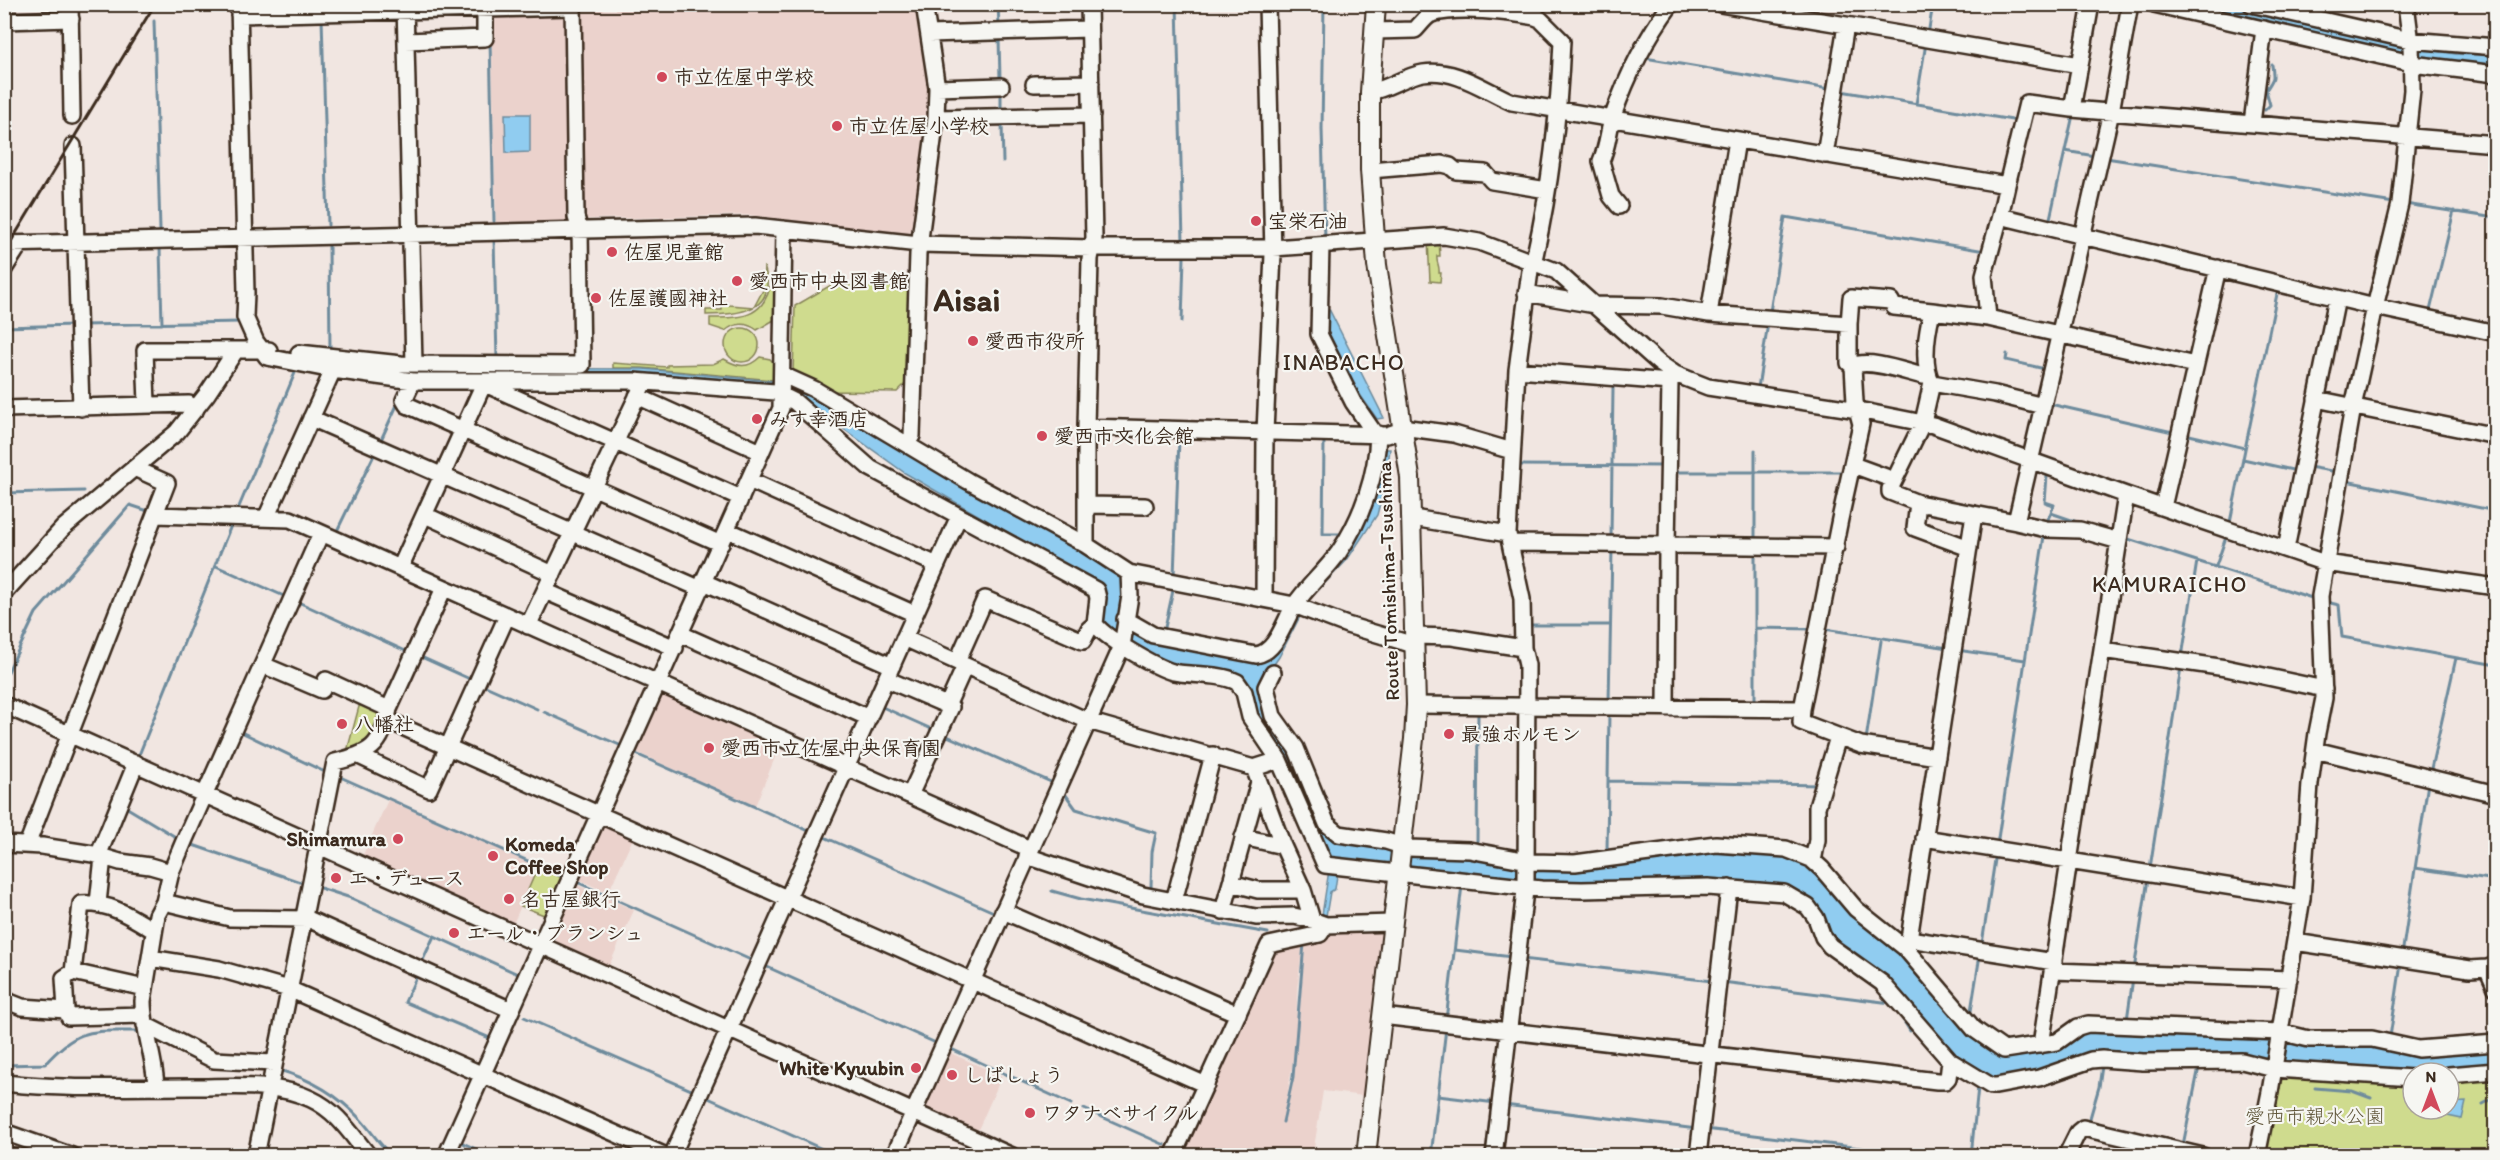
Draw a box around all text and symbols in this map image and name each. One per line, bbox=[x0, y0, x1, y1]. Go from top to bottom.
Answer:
place label: 市立佐屋中学校 bbox=[674, 65, 814, 89]
marker: 市立佐屋中学校 bbox=[655, 70, 669, 84]
place label: 市立佐屋小学校 bbox=[849, 114, 989, 138]
marker: 市立佐屋小学校 bbox=[830, 119, 844, 133]
place label: 宝栄石油 bbox=[1268, 209, 1348, 233]
marker: 宝栄石油 bbox=[1249, 214, 1263, 228]
place label: 佐屋児童館 bbox=[624, 240, 724, 264]
marker: 佐屋児童館 bbox=[605, 245, 619, 259]
place label: 愛西市中央図書館 bbox=[749, 269, 909, 293]
marker: 愛西市中央図書館 bbox=[730, 274, 744, 288]
district label: Aisai bbox=[933, 281, 1000, 319]
place label: 佐屋護國神社 bbox=[608, 286, 728, 310]
marker: 佐屋護國神社 bbox=[589, 291, 603, 305]
place label: 愛西市役所 bbox=[985, 329, 1085, 353]
marker: 愛西市役所 bbox=[966, 334, 980, 348]
district label: INABACHO bbox=[1283, 349, 1405, 376]
place label: みす幸酒店 bbox=[769, 407, 869, 431]
marker: みす幸酒店 bbox=[750, 412, 764, 426]
place label: 愛西市文化会館 bbox=[1054, 424, 1194, 448]
marker: 愛西市文化会館 bbox=[1035, 429, 1049, 443]
street label: Route Tomishima-Tsushima bbox=[1372, 460, 1404, 701]
district label: KAMURAICHO bbox=[2092, 571, 2248, 598]
place label: 八幡社 bbox=[354, 712, 414, 736]
marker: 八幡社 bbox=[335, 717, 349, 731]
place label: 最強ホルモン bbox=[1461, 722, 1581, 746]
marker: 最強ホルモン bbox=[1442, 727, 1456, 741]
place label: 愛西市立佐屋中央保育園 bbox=[721, 736, 941, 760]
marker: 愛西市立佐屋中央保育園 bbox=[702, 741, 716, 755]
place label: Shimamura bbox=[287, 827, 387, 851]
marker: Shimamura bbox=[391, 832, 405, 846]
place label: Komeda Coffee Shop bbox=[505, 832, 609, 880]
marker: Komeda Coffee Shop bbox=[486, 849, 500, 863]
place label: エ・デュース bbox=[348, 866, 464, 890]
marker: エ・デュース bbox=[329, 871, 343, 885]
place label: 名古屋銀行 bbox=[521, 887, 621, 911]
marker: 名古屋銀行 bbox=[502, 892, 516, 906]
place label: エール・ブランシュ bbox=[466, 921, 644, 945]
marker: エール・ブランシュ bbox=[447, 926, 461, 940]
place label: White Kyuubin bbox=[779, 1056, 904, 1081]
marker: White Kyuubin bbox=[909, 1061, 923, 1075]
north arrow bbox=[2401, 1061, 2461, 1121]
place label: しばしょう bbox=[964, 1063, 1064, 1087]
text: N bbox=[2426, 1067, 2436, 1086]
marker: しばしょう bbox=[945, 1068, 959, 1082]
place label: ワタナベサイクル bbox=[1042, 1101, 1200, 1125]
park label: 愛西市親水公園 bbox=[2245, 1104, 2385, 1128]
marker: ワタナベサイクル bbox=[1023, 1106, 1037, 1120]

